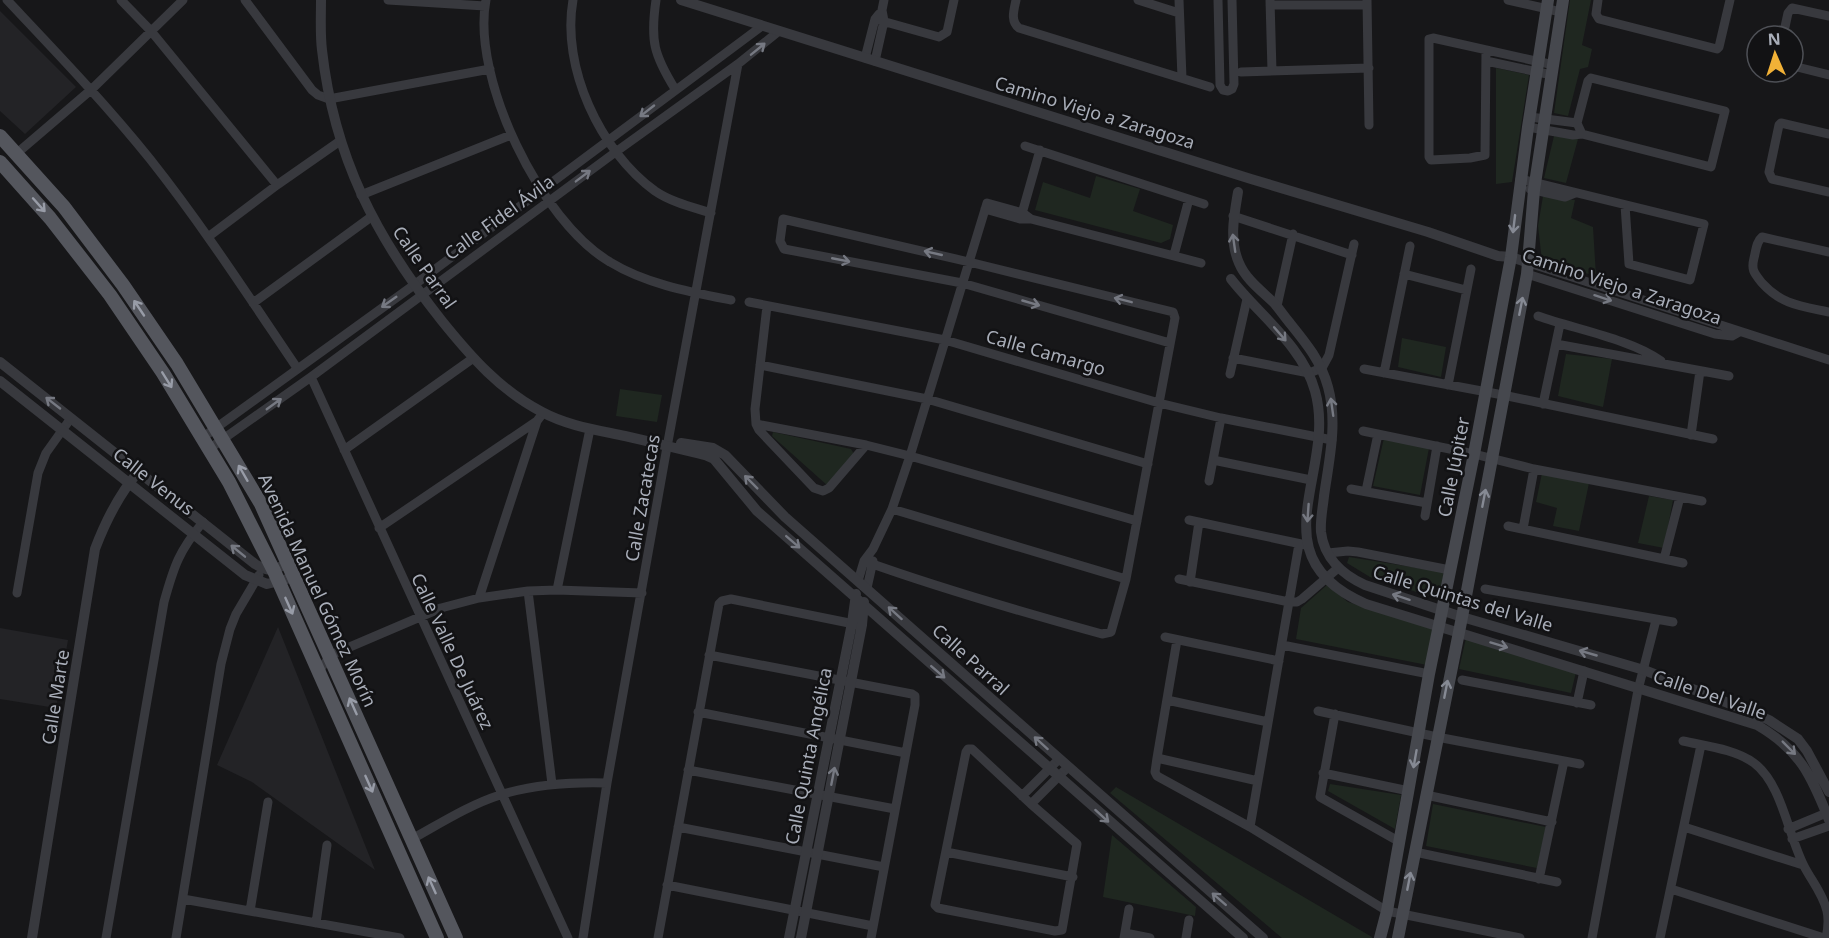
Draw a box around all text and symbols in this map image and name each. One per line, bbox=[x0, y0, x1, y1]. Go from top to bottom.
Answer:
north arrow bbox=[1745, 24, 1805, 84]
text: N bbox=[1767, 28, 1781, 50]
one-way arrow bbox=[750, 42, 766, 55]
street label: Camino Viejo a Zaragoza bbox=[992, 70, 1198, 154]
one-way arrow bbox=[639, 104, 655, 117]
street label: Calle Fidel Ávila bbox=[439, 169, 559, 265]
one-way arrow bbox=[575, 170, 591, 182]
one-way arrow bbox=[32, 198, 46, 213]
one-way arrow bbox=[1509, 213, 1520, 233]
street label: Calle Parral bbox=[388, 221, 462, 313]
one-way arrow bbox=[1229, 234, 1240, 254]
street label: Camino Viejo a Zaragoza bbox=[1519, 242, 1725, 330]
one-way arrow bbox=[924, 247, 943, 259]
one-way arrow bbox=[831, 255, 851, 266]
one-way arrow bbox=[1114, 293, 1133, 305]
one-way arrow bbox=[1593, 293, 1612, 304]
one-way arrow bbox=[382, 296, 398, 308]
one-way arrow bbox=[1516, 297, 1527, 317]
one-way arrow bbox=[1021, 298, 1040, 309]
one-way arrow bbox=[133, 301, 145, 317]
street label: Calle Camargo bbox=[983, 323, 1109, 381]
one-way arrow bbox=[1272, 326, 1286, 342]
one-way arrow bbox=[161, 371, 173, 388]
one-way arrow bbox=[45, 397, 61, 410]
one-way arrow bbox=[1326, 397, 1337, 417]
one-way arrow bbox=[266, 398, 282, 410]
street label: Calle Júpiter bbox=[1432, 414, 1475, 519]
street label: Calle Zacatecas bbox=[619, 433, 665, 563]
street label: Calle Venus bbox=[108, 442, 200, 520]
one-way arrow bbox=[237, 465, 249, 482]
street label: Avenida Manuel Gómez Morín bbox=[253, 469, 383, 711]
one-way arrow bbox=[744, 475, 758, 490]
one-way arrow bbox=[1479, 489, 1490, 508]
one-way arrow bbox=[1302, 502, 1313, 522]
one-way arrow bbox=[785, 535, 800, 549]
one-way arrow bbox=[231, 544, 247, 557]
street label: Calle Quintas del Valle bbox=[1370, 559, 1556, 637]
street label: Calle Valle De Juárez bbox=[406, 569, 500, 733]
one-way arrow bbox=[1392, 591, 1411, 602]
one-way arrow bbox=[284, 597, 296, 615]
one-way arrow bbox=[887, 607, 903, 620]
street label: Calle Parral bbox=[927, 618, 1015, 700]
one-way arrow bbox=[1489, 640, 1508, 651]
one-way arrow bbox=[1579, 647, 1598, 659]
street label: Calle Marte bbox=[36, 648, 74, 746]
street label: Calle Del Valle bbox=[1650, 663, 1770, 725]
one-way arrow bbox=[930, 665, 945, 679]
street label: Calle Quinta Angélica bbox=[779, 666, 837, 846]
one-way arrow bbox=[1441, 680, 1452, 700]
one-way arrow bbox=[347, 698, 359, 716]
one-way arrow bbox=[1034, 736, 1049, 750]
one-way arrow bbox=[1781, 740, 1796, 755]
one-way arrow bbox=[1409, 749, 1420, 768]
one-way arrow bbox=[828, 767, 839, 786]
one-way arrow bbox=[363, 775, 375, 793]
one-way arrow bbox=[1094, 809, 1110, 822]
one-way arrow bbox=[1404, 871, 1415, 891]
one-way arrow bbox=[426, 876, 438, 894]
one-way arrow bbox=[1211, 893, 1227, 906]

